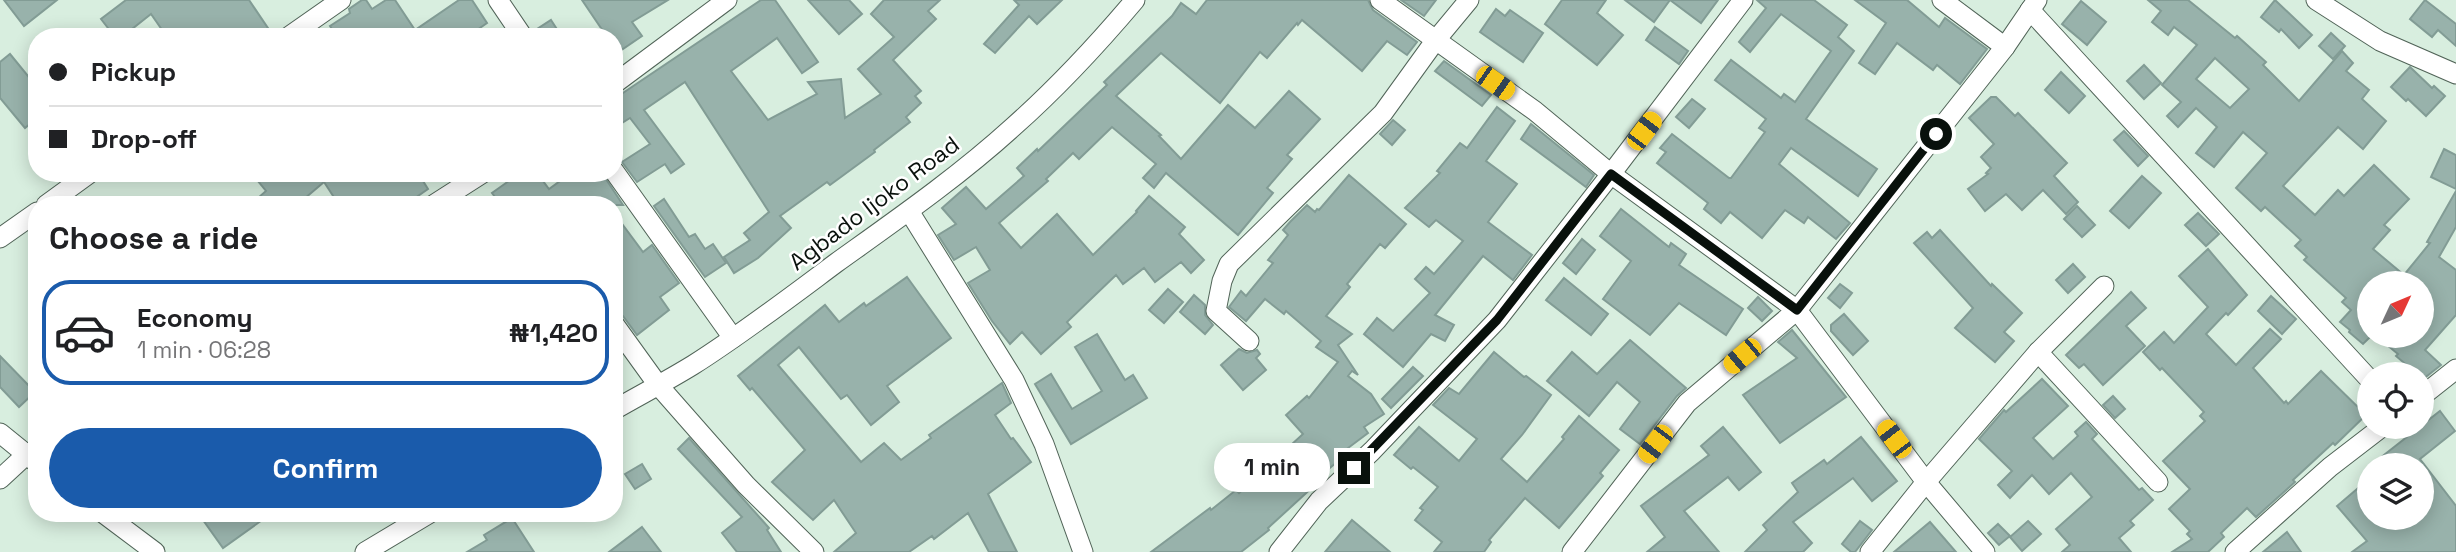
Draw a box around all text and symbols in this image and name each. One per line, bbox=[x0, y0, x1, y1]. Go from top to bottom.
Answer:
text: Pickup bbox=[91, 55, 176, 89]
car bbox=[1472, 62, 1519, 104]
car bbox=[1623, 108, 1666, 154]
route start bbox=[1920, 118, 1952, 150]
text: Drop-off bbox=[91, 122, 197, 156]
street label: Agbado Ijoko Road bbox=[783, 129, 965, 277]
text: Choose a ride bbox=[49, 218, 259, 258]
north arrow bbox=[2357, 271, 2434, 348]
map controls bbox=[2357, 271, 2434, 530]
icon: car bbox=[53, 301, 116, 364]
text: Economy bbox=[137, 301, 253, 335]
text: ₦1,420 bbox=[509, 316, 598, 350]
car bbox=[1720, 334, 1765, 378]
text: 1 min · 06:28 bbox=[137, 335, 271, 365]
button: locate bbox=[2357, 362, 2434, 439]
car bbox=[1873, 416, 1916, 462]
car bbox=[1634, 421, 1677, 467]
button: Confirm bbox=[49, 428, 602, 508]
callout: 1 min bbox=[1214, 444, 1330, 492]
text: 1 min bbox=[1244, 452, 1300, 482]
route end bbox=[1338, 452, 1370, 484]
button: layers bbox=[2357, 453, 2434, 530]

